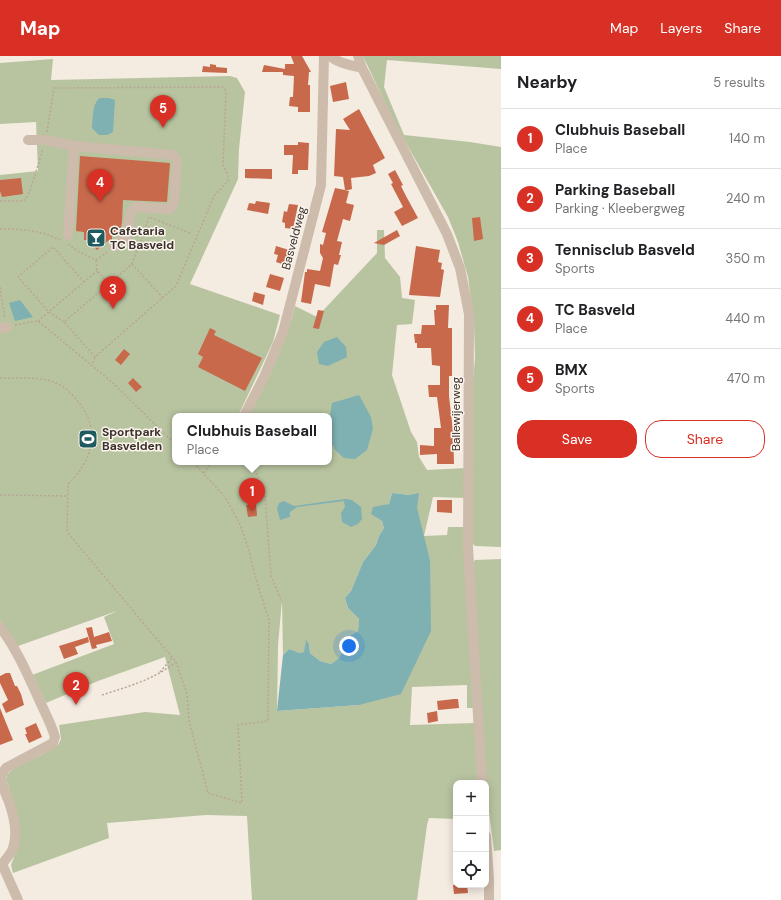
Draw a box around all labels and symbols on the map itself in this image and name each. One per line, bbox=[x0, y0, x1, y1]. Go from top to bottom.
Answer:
pin: 5 bbox=[150, 95, 176, 128]
pin: 4 bbox=[87, 169, 113, 202]
street label: Basveldweg bbox=[278, 204, 310, 271]
place label: Cafetaria TC Basveld bbox=[110, 223, 174, 253]
bar icon: Cafetaria TC Basveld bbox=[85, 227, 107, 249]
pin: 3 bbox=[100, 276, 126, 309]
street label: Ballewijerweg bbox=[448, 377, 464, 451]
place label: Sportpark Basvelden bbox=[102, 424, 162, 454]
sports icon: Sportpark Basvelden bbox=[77, 428, 99, 450]
pin: 1 bbox=[239, 478, 265, 511]
your location bbox=[339, 636, 359, 656]
pin: 2 bbox=[63, 672, 89, 705]

